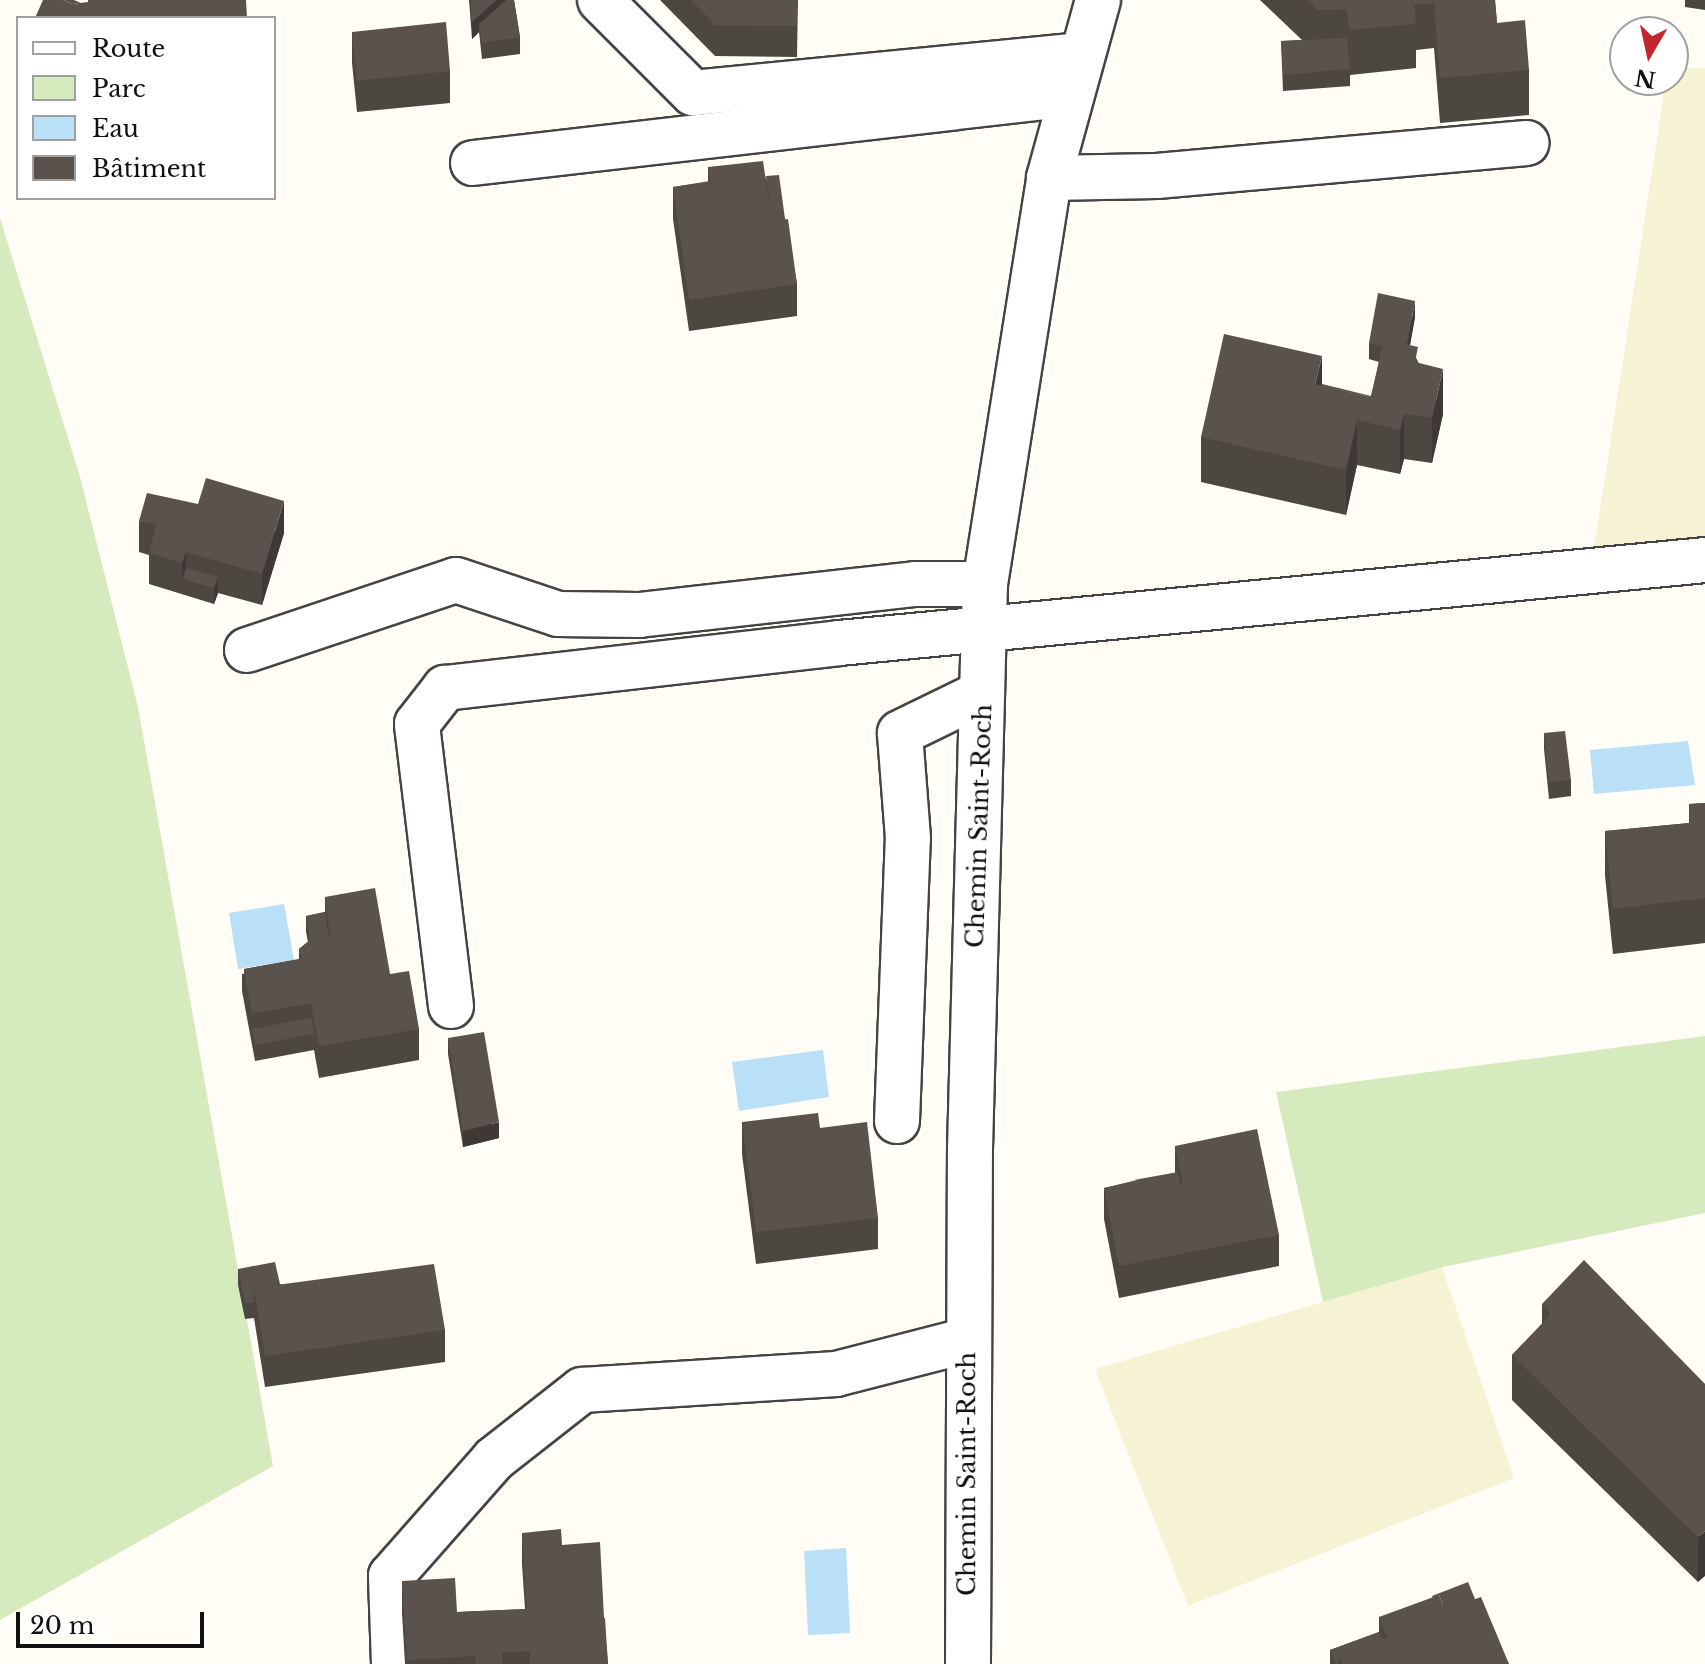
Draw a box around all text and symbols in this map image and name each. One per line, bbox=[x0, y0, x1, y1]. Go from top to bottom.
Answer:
legend bbox=[16, 16, 276, 200]
north arrow bbox=[1609, 16, 1689, 96]
text: Route bbox=[92, 34, 165, 63]
text: N bbox=[1633, 63, 1658, 93]
text: Parc bbox=[92, 74, 146, 103]
text: Eau bbox=[92, 114, 139, 143]
text: Bâtiment bbox=[92, 154, 206, 183]
street label: Chemin Saint-Roch bbox=[960, 704, 998, 948]
street label: Chemin Saint-Roch bbox=[953, 1352, 981, 1596]
scale bar bbox=[20, 1596, 208, 1646]
text: 20 m bbox=[30, 1611, 95, 1640]

